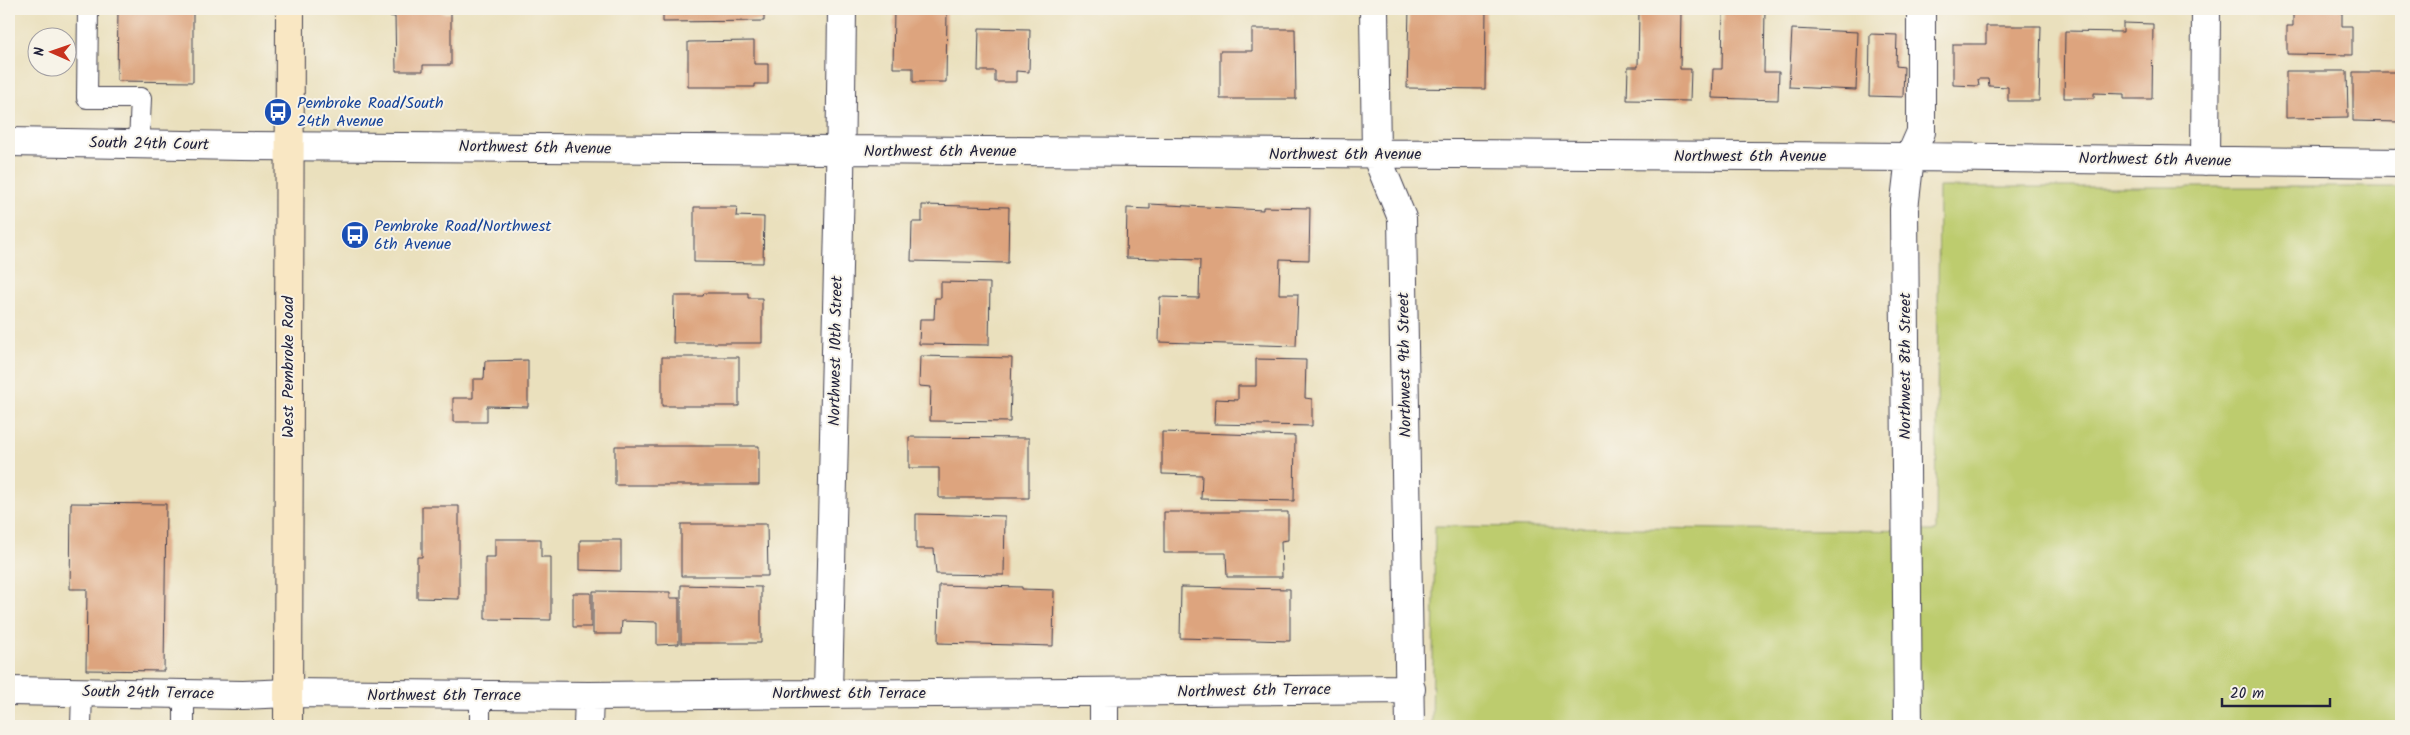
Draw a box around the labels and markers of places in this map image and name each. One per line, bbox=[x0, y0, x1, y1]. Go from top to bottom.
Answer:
place label: Pembroke Road/South 24th Avenue bbox=[297, 91, 444, 134]
bus stop icon: Pembroke Road/South 24th Avenue bbox=[263, 97, 293, 127]
place label: Pembroke Road/Northwest 6th Avenue bbox=[374, 214, 552, 257]
bus stop icon: Pembroke Road/Northwest 6th Avenue bbox=[340, 220, 370, 250]

